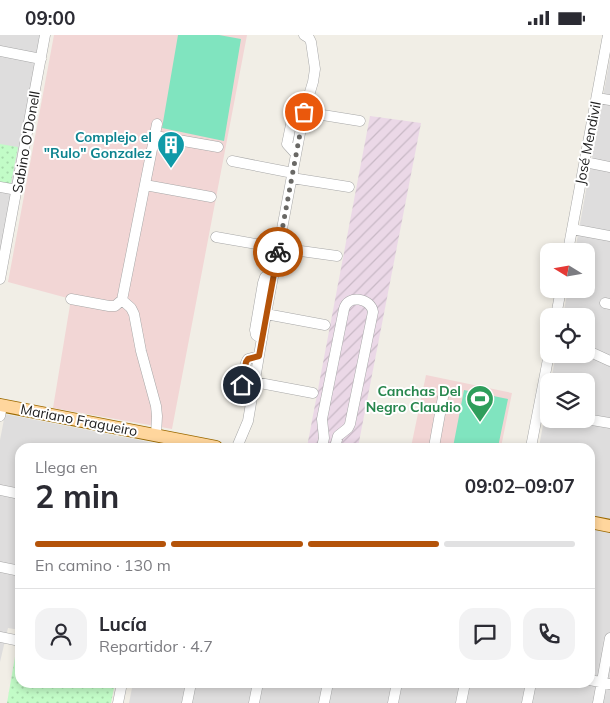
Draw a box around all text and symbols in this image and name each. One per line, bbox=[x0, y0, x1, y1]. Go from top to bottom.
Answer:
text: 09:00 bbox=[25, 6, 75, 30]
street label: Sabino O'Donell bbox=[8, 89, 44, 195]
pin bbox=[283, 91, 325, 133]
icon: bag bbox=[290, 98, 318, 126]
street label: José Mendivil bbox=[571, 100, 605, 186]
place label: Complejo el "Rulo" Gonzalez bbox=[44, 128, 152, 162]
building icon: Complejo el "Rulo" Gonzalez bbox=[156, 130, 186, 169]
courier bbox=[253, 227, 303, 277]
icon: bike bbox=[264, 238, 292, 266]
north arrow bbox=[540, 243, 595, 297]
map controls bbox=[540, 243, 595, 428]
button: locate bbox=[540, 308, 595, 363]
pin bbox=[221, 364, 263, 406]
icon: home bbox=[228, 371, 256, 399]
button: layers bbox=[540, 373, 595, 428]
place label: Canchas Del Negro Claudio bbox=[366, 382, 461, 416]
sports icon: Canchas Del Negro Claudio bbox=[465, 384, 495, 423]
street label: Mariano Fragueiro bbox=[19, 400, 139, 440]
text: Llega en bbox=[35, 457, 98, 477]
text: 09:02–09:07 bbox=[465, 474, 575, 498]
text: 2 min bbox=[35, 476, 119, 516]
text: En camino · 130 m bbox=[35, 555, 171, 575]
button: person bbox=[35, 608, 87, 660]
button: chat bbox=[459, 608, 511, 660]
button: phone bbox=[523, 608, 575, 660]
text: Lucía bbox=[99, 612, 147, 636]
text: Repartidor · 4.7 bbox=[99, 636, 213, 656]

